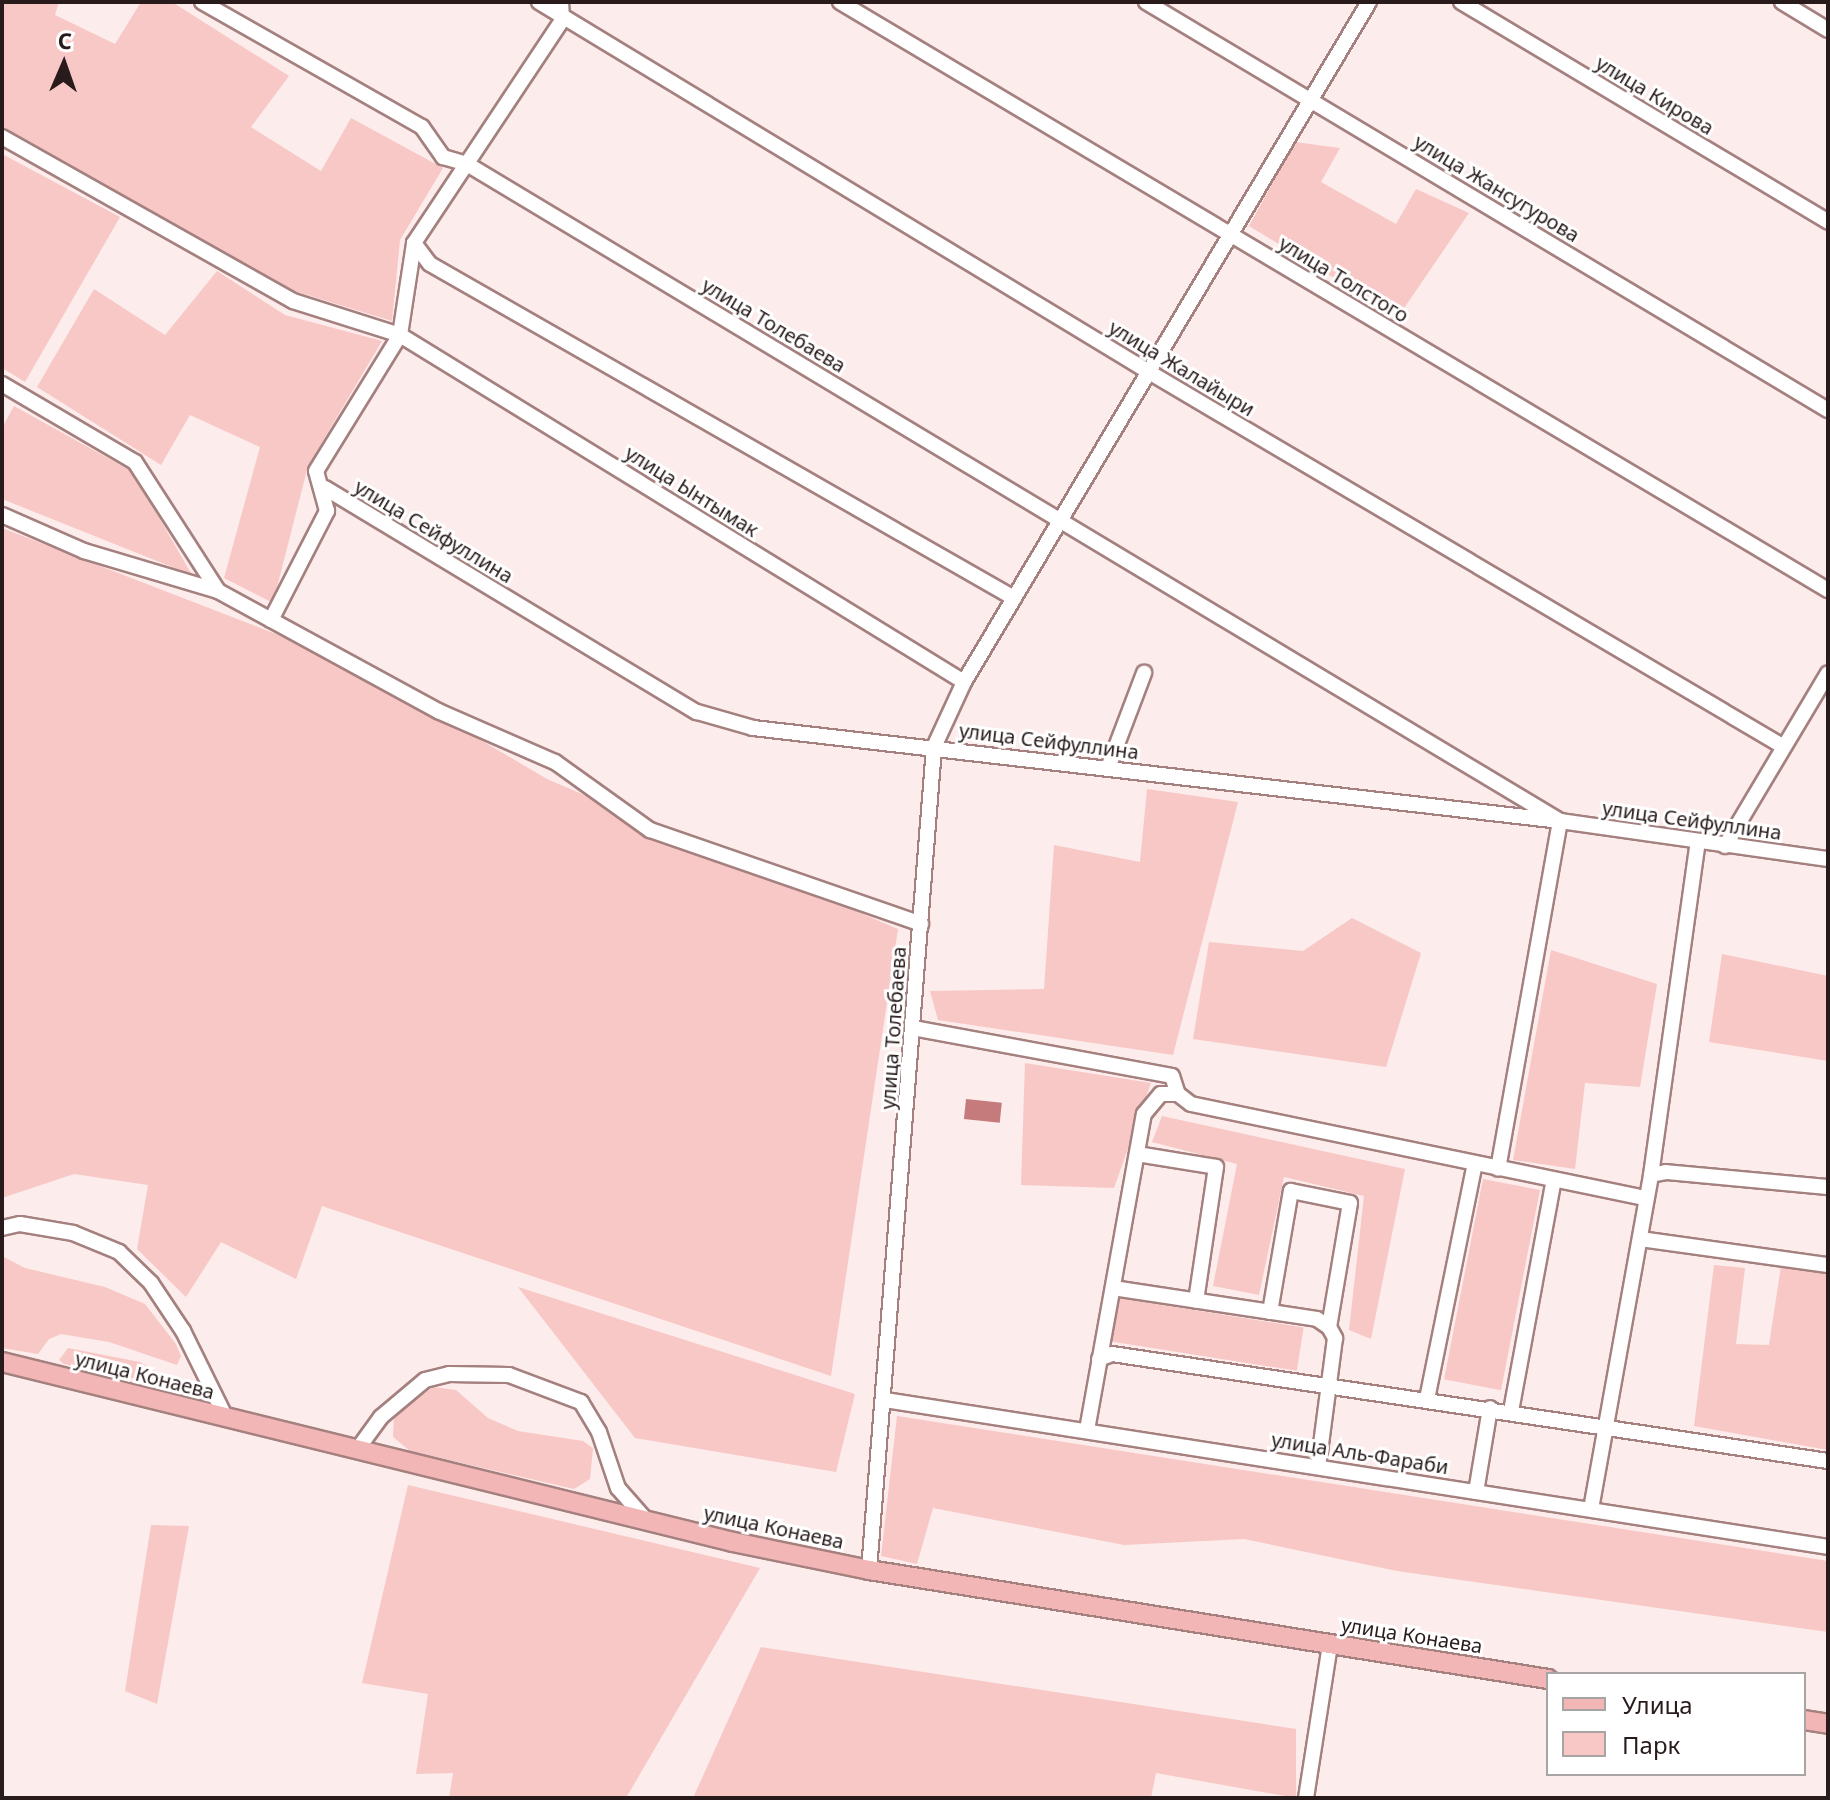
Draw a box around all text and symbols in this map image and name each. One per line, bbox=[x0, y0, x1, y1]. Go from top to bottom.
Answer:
north arrow bbox=[24, 24, 104, 104]
text: С bbox=[57, 25, 72, 55]
street label: улица Кирова bbox=[1592, 50, 1718, 140]
street label: улица Жансугурова bbox=[1410, 129, 1584, 247]
street label: улица Толстого bbox=[1275, 231, 1413, 327]
street label: улица Толебаева bbox=[698, 273, 850, 377]
street label: улица Жалайыри bbox=[1105, 315, 1259, 421]
street label: улица Ынтымак bbox=[621, 440, 763, 542]
street label: улица Сейфуллина bbox=[350, 474, 518, 588]
street label: улица Сейфуллина bbox=[958, 718, 1140, 764]
street label: улица Сейфуллина bbox=[1601, 796, 1783, 844]
street label: улица Толебаева bbox=[875, 946, 911, 1110]
street label: улица Конаева bbox=[73, 1346, 217, 1404]
street label: улица Аль-Фараби bbox=[1270, 1427, 1450, 1479]
street label: улица Конаева bbox=[702, 1500, 846, 1554]
street label: улица Конаева bbox=[1340, 1612, 1484, 1658]
legend bbox=[1546, 1672, 1806, 1776]
text: Улица bbox=[1622, 1688, 1693, 1721]
text: Парк bbox=[1622, 1728, 1680, 1761]

